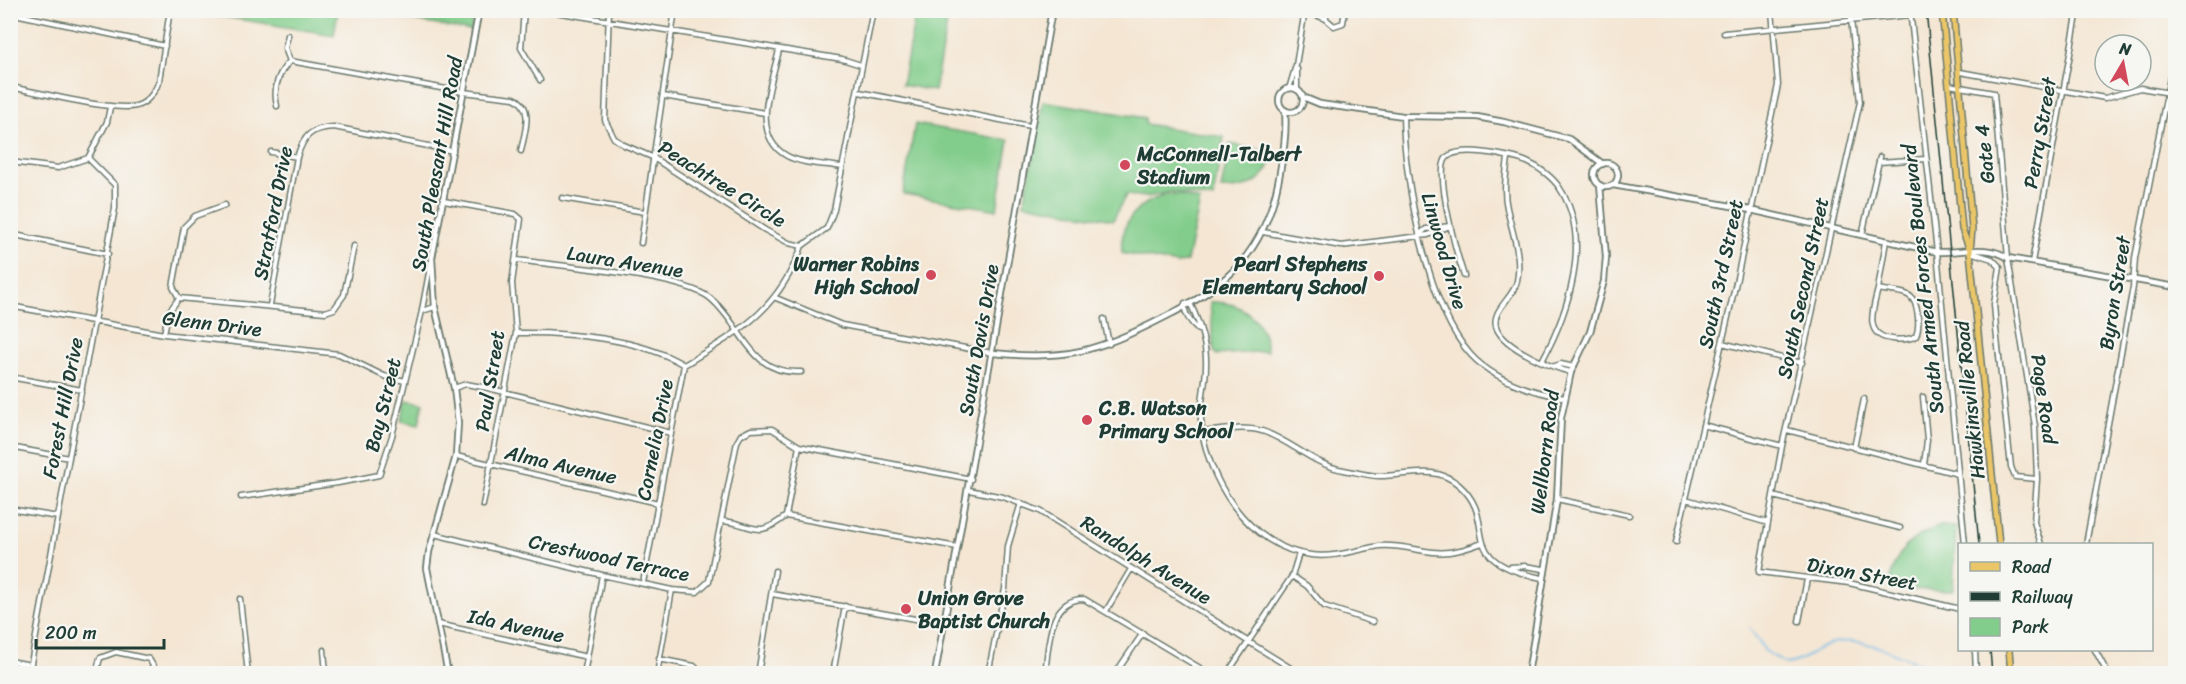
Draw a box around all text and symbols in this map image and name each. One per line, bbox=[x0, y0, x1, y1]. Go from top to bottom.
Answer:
north arrow bbox=[2093, 33, 2153, 93]
text: N bbox=[2117, 33, 2134, 64]
street label: South Pleasant Hill Road bbox=[401, 52, 473, 274]
street label: Perry Street bbox=[2013, 74, 2067, 191]
street label: Gate 4 bbox=[1965, 123, 2005, 185]
street label: Peachtree Circle bbox=[651, 131, 793, 238]
place label: McConnell-Talbert Stadium bbox=[1136, 137, 1303, 195]
street label: South Armed Forces Boulevard bbox=[1891, 141, 1955, 415]
street label: Stratford Drive bbox=[243, 143, 303, 283]
marker: McConnell-Talbert Stadium bbox=[1118, 158, 1132, 172]
street label: Linwood Drive bbox=[1411, 188, 1477, 314]
street label: South Second Street bbox=[1767, 194, 1839, 382]
street label: South 3rd Street bbox=[1688, 196, 1754, 352]
street label: Byron Street bbox=[2089, 233, 2141, 352]
street label: Laura Avenue bbox=[564, 236, 686, 289]
place label: Warner Robins High School bbox=[793, 247, 920, 305]
place label: Pearl Stephens Elementary School bbox=[1202, 247, 1368, 305]
street label: South Davis Drive bbox=[948, 261, 1010, 419]
marker: Warner Robins High School bbox=[924, 268, 938, 282]
marker: Pearl Stephens Elementary School bbox=[1372, 269, 1386, 283]
street label: Glenn Drive bbox=[160, 301, 264, 348]
street label: Hawkinsville Road bbox=[1944, 318, 1996, 481]
street label: Paul Street bbox=[465, 328, 515, 434]
street label: Forest Hill Drive bbox=[32, 334, 94, 482]
street label: Page Road bbox=[2020, 352, 2068, 448]
street label: Bay Street bbox=[354, 354, 412, 456]
street label: Cornelia Drive bbox=[626, 376, 684, 504]
street label: Wellborn Road bbox=[1520, 387, 1570, 516]
place label: C.B. Watson Primary School bbox=[1098, 391, 1234, 449]
marker: C.B. Watson Primary School bbox=[1080, 413, 1094, 427]
street label: Alma Avenue bbox=[501, 435, 620, 495]
street label: Randolph Avenue bbox=[1073, 506, 1219, 615]
street label: Crestwood Terrace bbox=[525, 524, 693, 592]
legend bbox=[1958, 543, 2153, 651]
street label: Dixon Street bbox=[1804, 547, 1920, 601]
text: Road bbox=[2012, 551, 2052, 583]
place label: Union Grove Baptist Church bbox=[918, 581, 1050, 639]
text: Railway bbox=[2012, 581, 2074, 613]
street label: Ida Avenue bbox=[463, 598, 568, 653]
marker: Union Grove Baptist Church bbox=[899, 602, 913, 616]
text: Park bbox=[2012, 611, 2049, 643]
scale bar bbox=[36, 612, 164, 650]
text: 200 m bbox=[45, 617, 97, 649]

